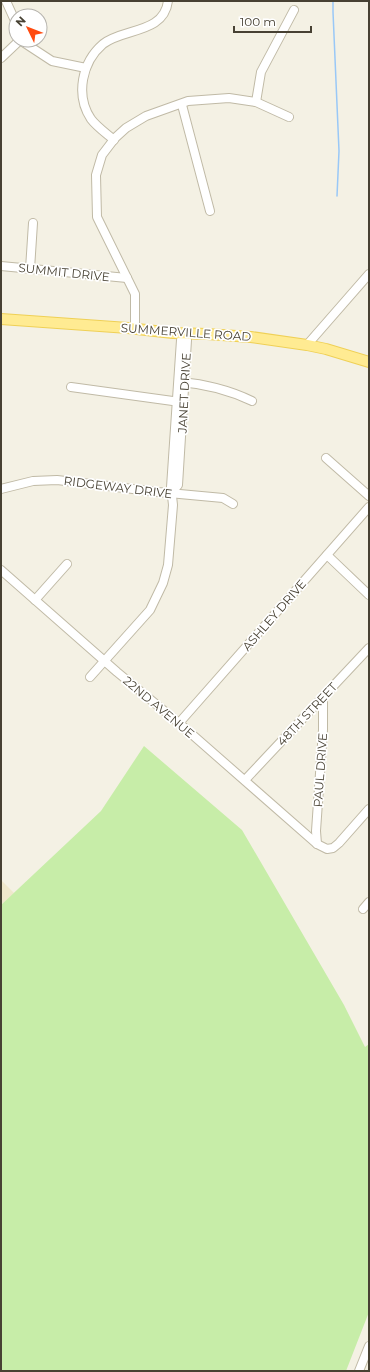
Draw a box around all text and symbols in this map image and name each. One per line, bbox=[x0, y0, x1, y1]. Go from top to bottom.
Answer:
north arrow bbox=[8, 8, 48, 48]
scale bar bbox=[234, 8, 311, 34]
text: N bbox=[13, 13, 29, 29]
text: 100 m bbox=[240, 14, 276, 29]
street label: SUMMIT DRIVE bbox=[18, 260, 110, 284]
street label: SUMMERVILLE ROAD bbox=[120, 320, 252, 344]
street label: JANET DRIVE bbox=[174, 352, 194, 435]
street label: RIDGEWAY DRIVE bbox=[63, 473, 173, 501]
street label: ASHLEY DRIVE bbox=[239, 576, 309, 654]
street label: 22ND AVENUE bbox=[120, 673, 198, 741]
street label: 48TH STREET bbox=[274, 679, 340, 749]
street label: PAUL DRIVE bbox=[310, 732, 330, 808]

